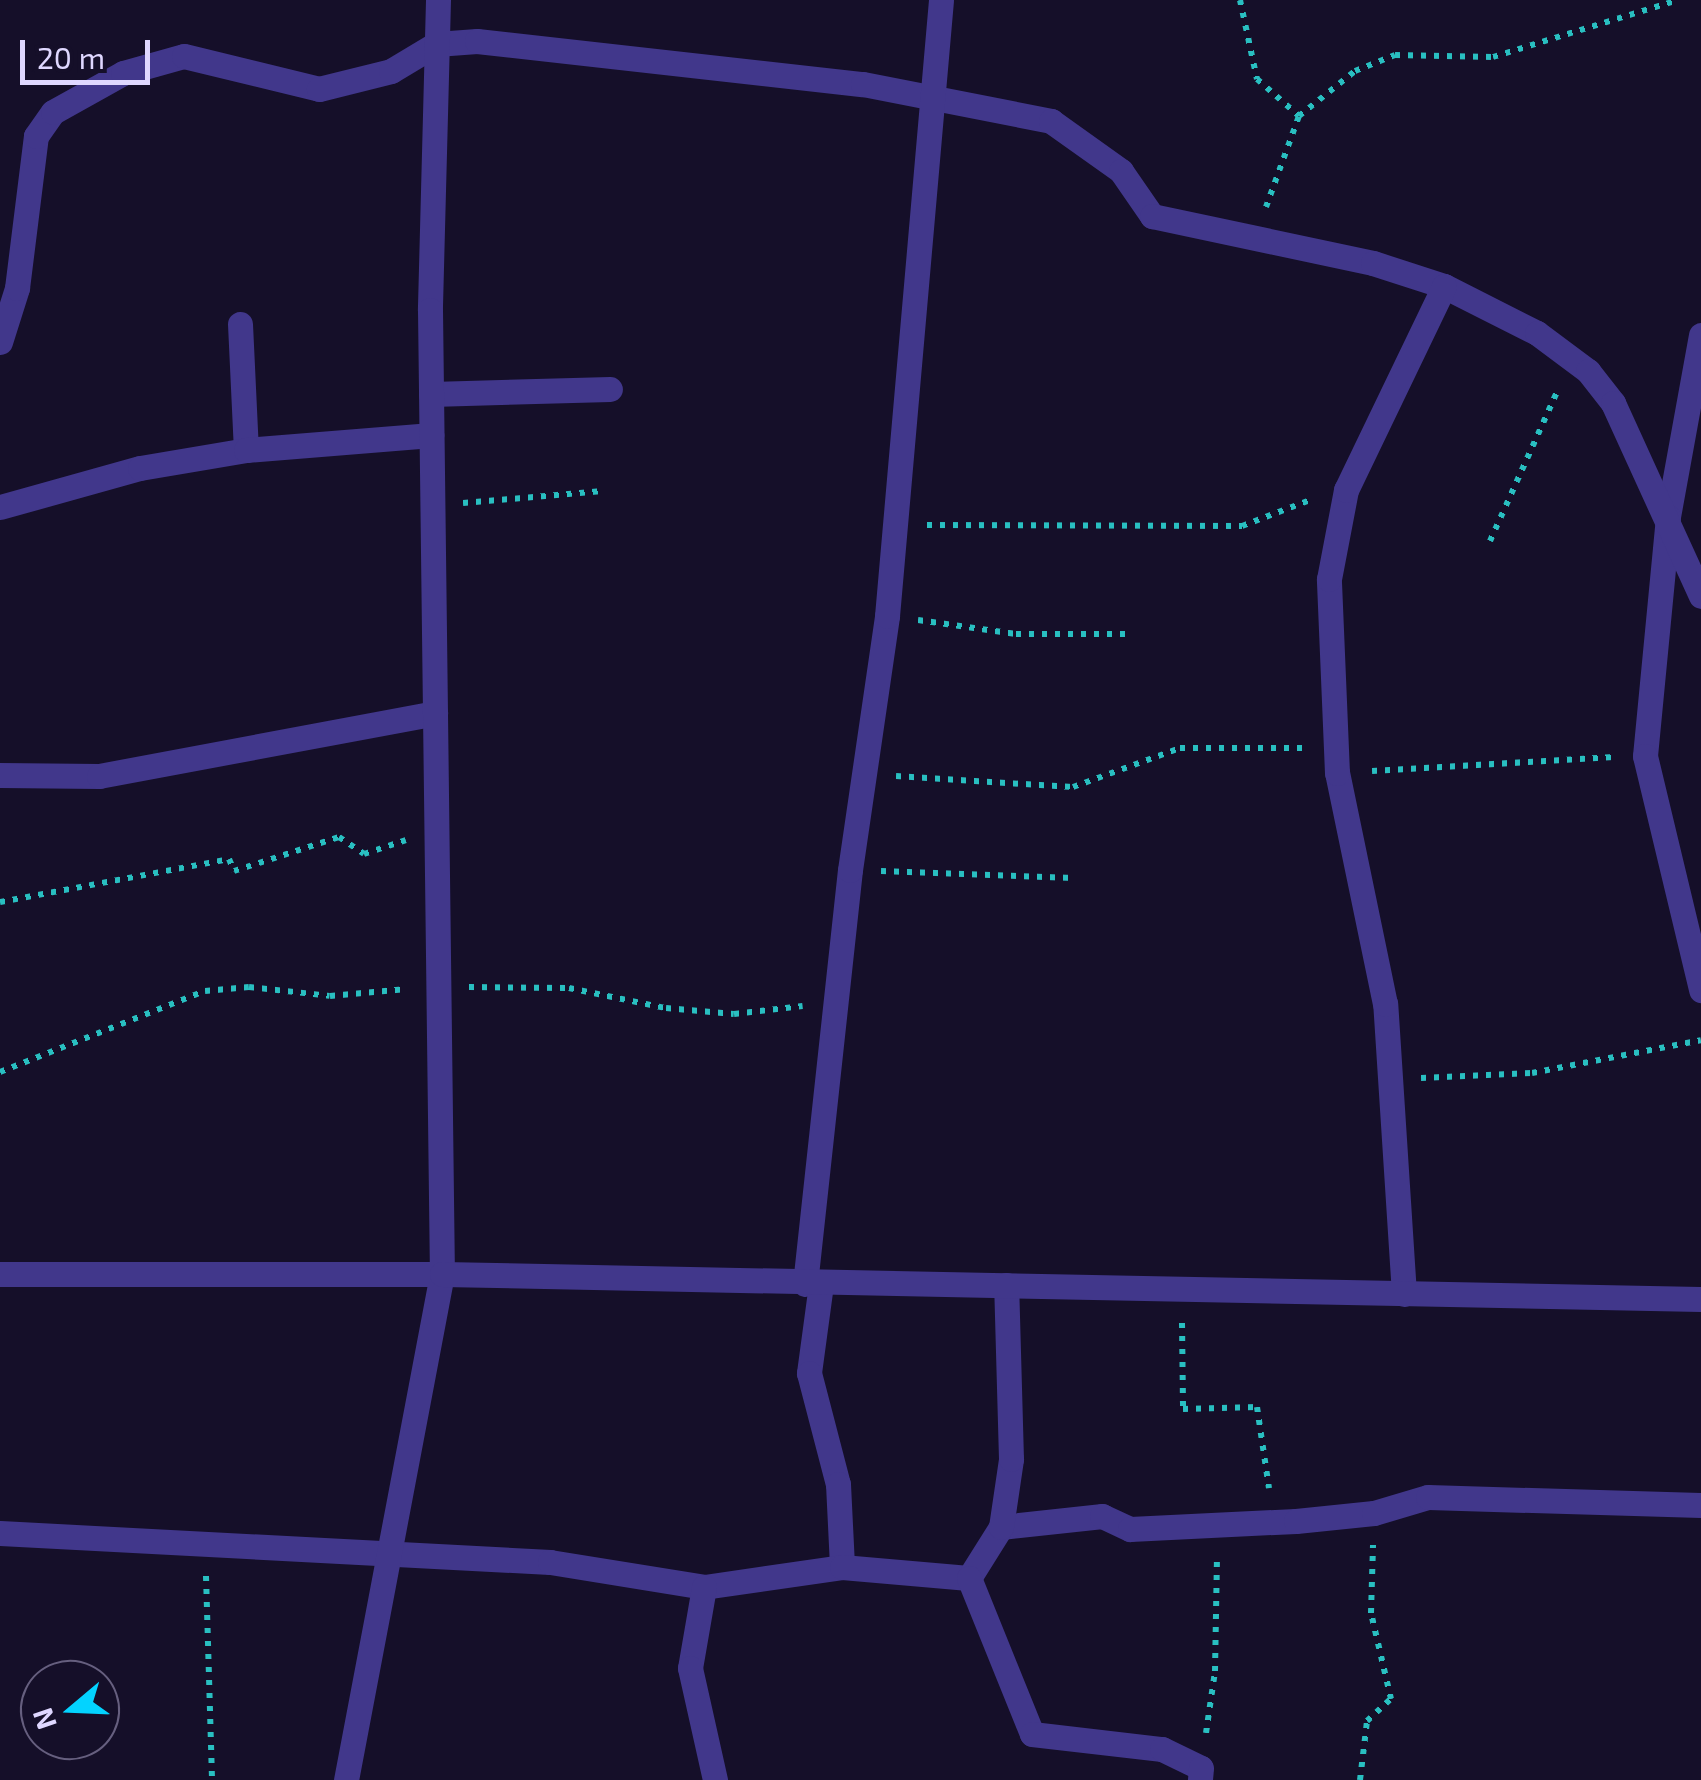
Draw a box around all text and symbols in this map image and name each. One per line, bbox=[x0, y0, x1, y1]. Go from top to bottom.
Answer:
scale bar bbox=[25, 20, 155, 82]
text: 20 m bbox=[37, 39, 105, 75]
north arrow bbox=[20, 1660, 120, 1760]
text: N bbox=[24, 1704, 63, 1734]

